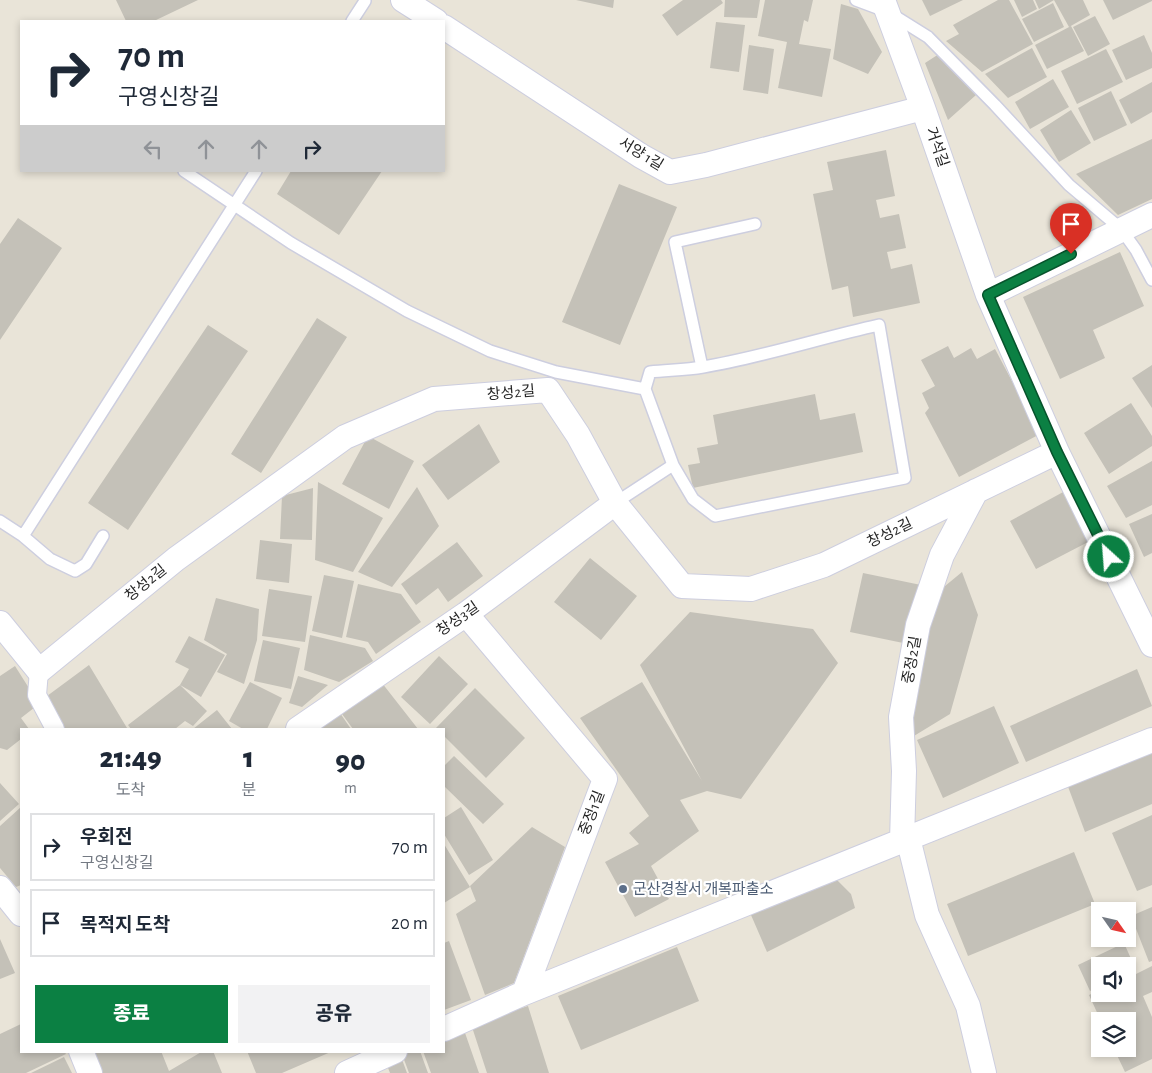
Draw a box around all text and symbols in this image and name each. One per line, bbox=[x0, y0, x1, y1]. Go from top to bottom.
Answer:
text: 70 m bbox=[118, 39, 185, 74]
icon: right bbox=[35, 40, 100, 105]
text: 구영신창길 bbox=[118, 86, 219, 108]
street label: 거석길 bbox=[923, 125, 952, 169]
street label: 서양 1길 bbox=[616, 134, 666, 173]
icon: left bbox=[139, 135, 167, 163]
icon: ahead bbox=[192, 135, 220, 163]
icon: ahead bbox=[245, 135, 273, 163]
icon: right bbox=[298, 135, 326, 163]
pin bbox=[1050, 203, 1092, 254]
icon: arrive bbox=[1057, 210, 1085, 238]
street label: 창성2길 bbox=[486, 382, 536, 403]
street label: 창성2길 bbox=[865, 515, 915, 550]
position arrow bbox=[1082, 530, 1134, 582]
street label: 창성2길 bbox=[122, 561, 169, 604]
street label: 창성3길 bbox=[434, 598, 482, 639]
street label: 중정2길 bbox=[899, 635, 924, 685]
text: 21:49 bbox=[99, 743, 162, 773]
text: 1 bbox=[243, 743, 254, 773]
text: 90 bbox=[335, 746, 366, 776]
text: m bbox=[344, 780, 357, 796]
text: 도착 bbox=[116, 782, 145, 798]
text: 분 bbox=[241, 782, 256, 798]
street label: 중정1길 bbox=[576, 788, 607, 837]
text: 우회전 bbox=[80, 828, 132, 847]
icon: right bbox=[37, 833, 65, 861]
text: 70 m bbox=[392, 838, 428, 857]
text: 구영신창길 bbox=[80, 855, 154, 871]
place label: 군산경찰서 개복파출소 bbox=[633, 881, 774, 897]
marker: 군산경찰서 개복파출소 bbox=[617, 883, 629, 895]
north arrow bbox=[1091, 902, 1136, 948]
map controls bbox=[1091, 902, 1136, 1057]
icon: arrive bbox=[37, 909, 65, 937]
text: 20 m bbox=[391, 914, 428, 933]
text: 목적지 도착 bbox=[80, 916, 170, 935]
button: sound bbox=[1091, 957, 1136, 1002]
button: 종료 bbox=[35, 985, 228, 1043]
button: 공유 bbox=[238, 985, 430, 1043]
button: layers bbox=[1091, 1012, 1136, 1057]

